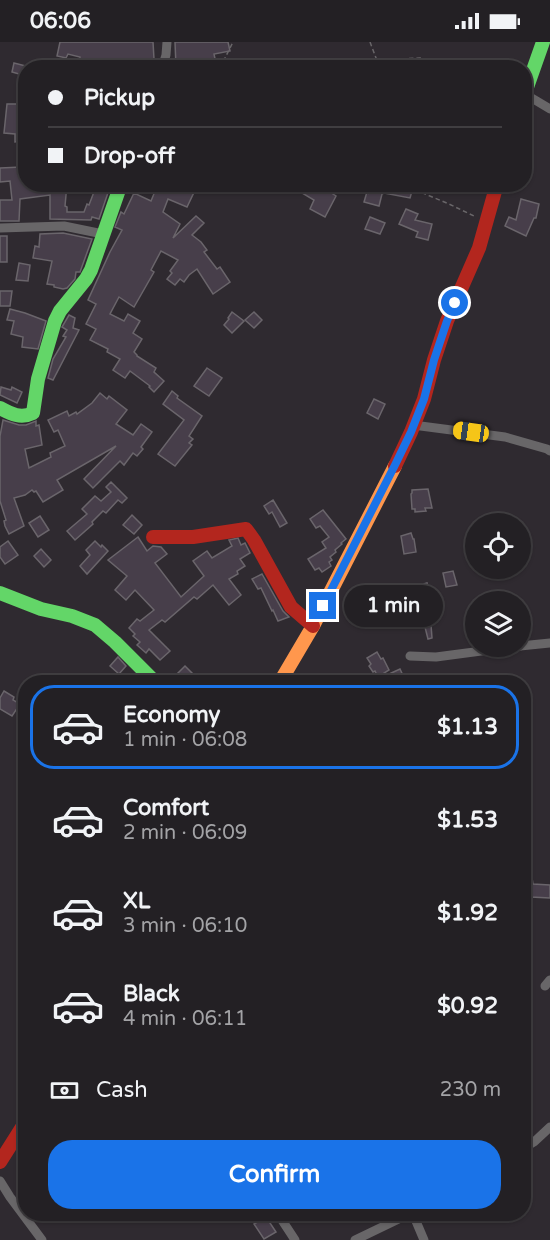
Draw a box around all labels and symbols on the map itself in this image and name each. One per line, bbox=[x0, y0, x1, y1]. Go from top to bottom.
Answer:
route start bbox=[441, 289, 468, 316]
car bbox=[452, 421, 490, 443]
callout: 1 min bbox=[344, 585, 443, 627]
route end bbox=[309, 592, 336, 619]

